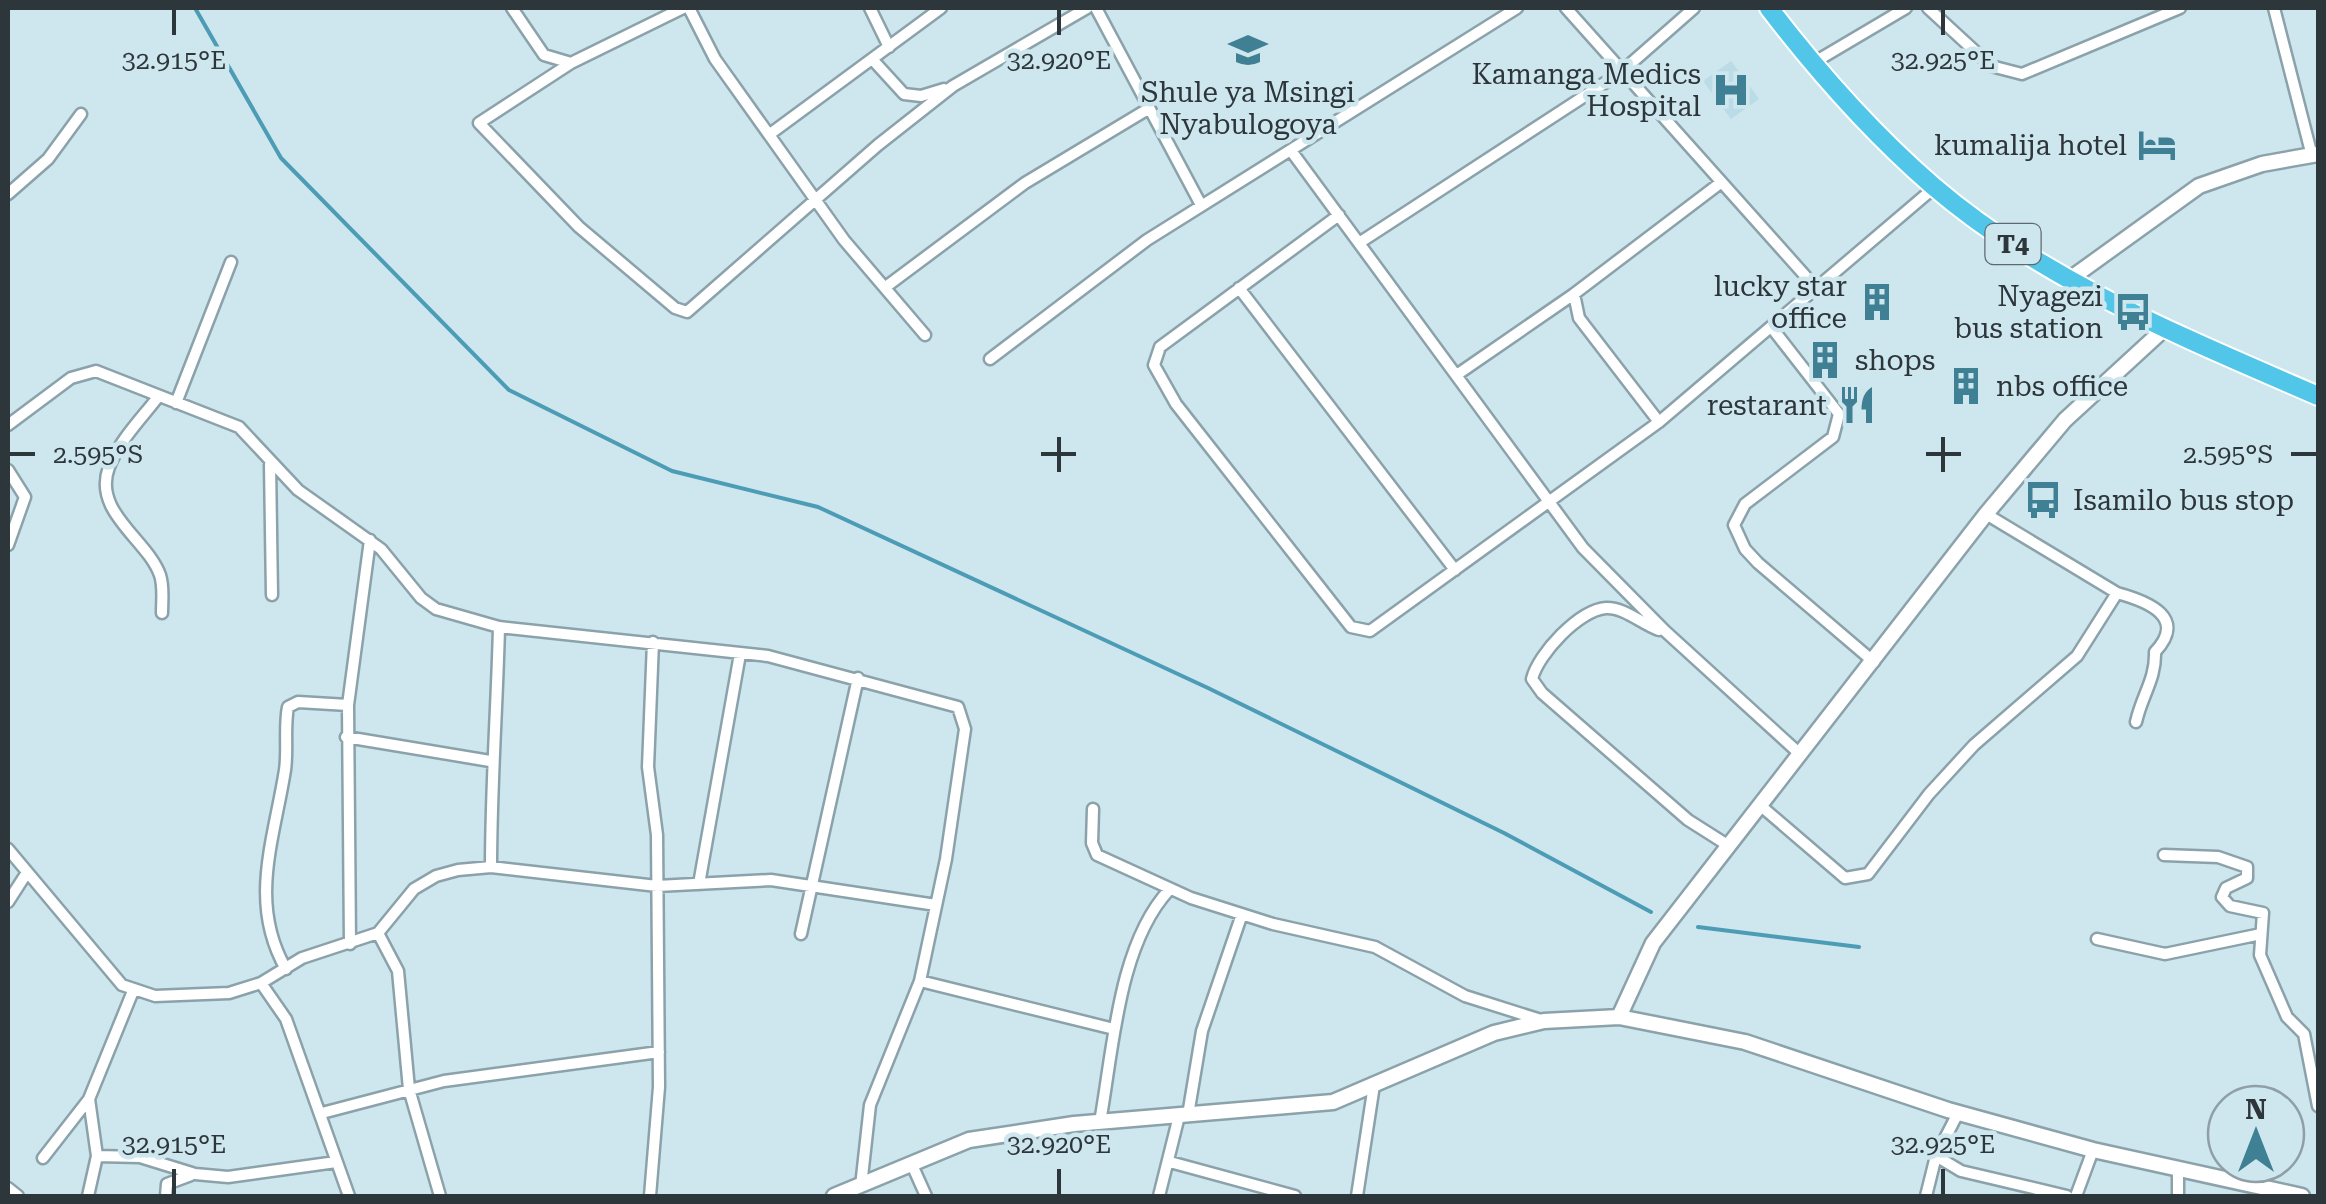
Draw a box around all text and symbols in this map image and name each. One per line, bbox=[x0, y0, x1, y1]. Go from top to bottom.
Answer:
school or university icon: Shule ya Msingi Nyabulogoya bbox=[1227, 29, 1269, 71]
text: 32.915°E bbox=[122, 46, 226, 75]
text: 32.920°E bbox=[1007, 46, 1111, 75]
text: 32.925°E bbox=[1891, 46, 1995, 75]
place label: Kamanga Medics Hospital bbox=[1471, 58, 1701, 123]
hospital icon: Kamanga Medics Hospital bbox=[1710, 69, 1752, 111]
place label: Shule ya Msingi Nyabulogoya bbox=[1141, 76, 1355, 141]
hotel icon: kumalija hotel bbox=[2136, 124, 2178, 166]
place label: kumalija hotel bbox=[1934, 129, 2127, 162]
road number: T4 bbox=[1986, 224, 2040, 264]
place label: lucky star office bbox=[1714, 270, 1847, 335]
place label: Nyagezi bus station bbox=[1954, 280, 2103, 345]
building icon: lucky star office bbox=[1856, 281, 1898, 323]
bus stop icon: Nyagezi bus station bbox=[2112, 291, 2154, 333]
building icon: shops bbox=[1804, 339, 1846, 381]
place label: shops bbox=[1855, 344, 1935, 377]
building icon: nbs office bbox=[1945, 365, 1987, 407]
place label: nbs office bbox=[1996, 370, 2128, 403]
restaurant icon: restarant bbox=[1836, 384, 1878, 426]
place label: restarant bbox=[1707, 389, 1827, 422]
text: 2.595°S bbox=[53, 440, 143, 469]
text: 2.595°S bbox=[2183, 440, 2273, 469]
bus stop icon: Isamilo bus stop bbox=[2022, 479, 2064, 521]
place label: Isamilo bus stop bbox=[2073, 484, 2294, 517]
north arrow bbox=[2206, 1084, 2306, 1184]
text: N bbox=[2245, 1093, 2267, 1126]
text: 32.915°E bbox=[122, 1130, 226, 1159]
text: 32.920°E bbox=[1007, 1130, 1111, 1159]
text: 32.925°E bbox=[1891, 1130, 1995, 1159]

